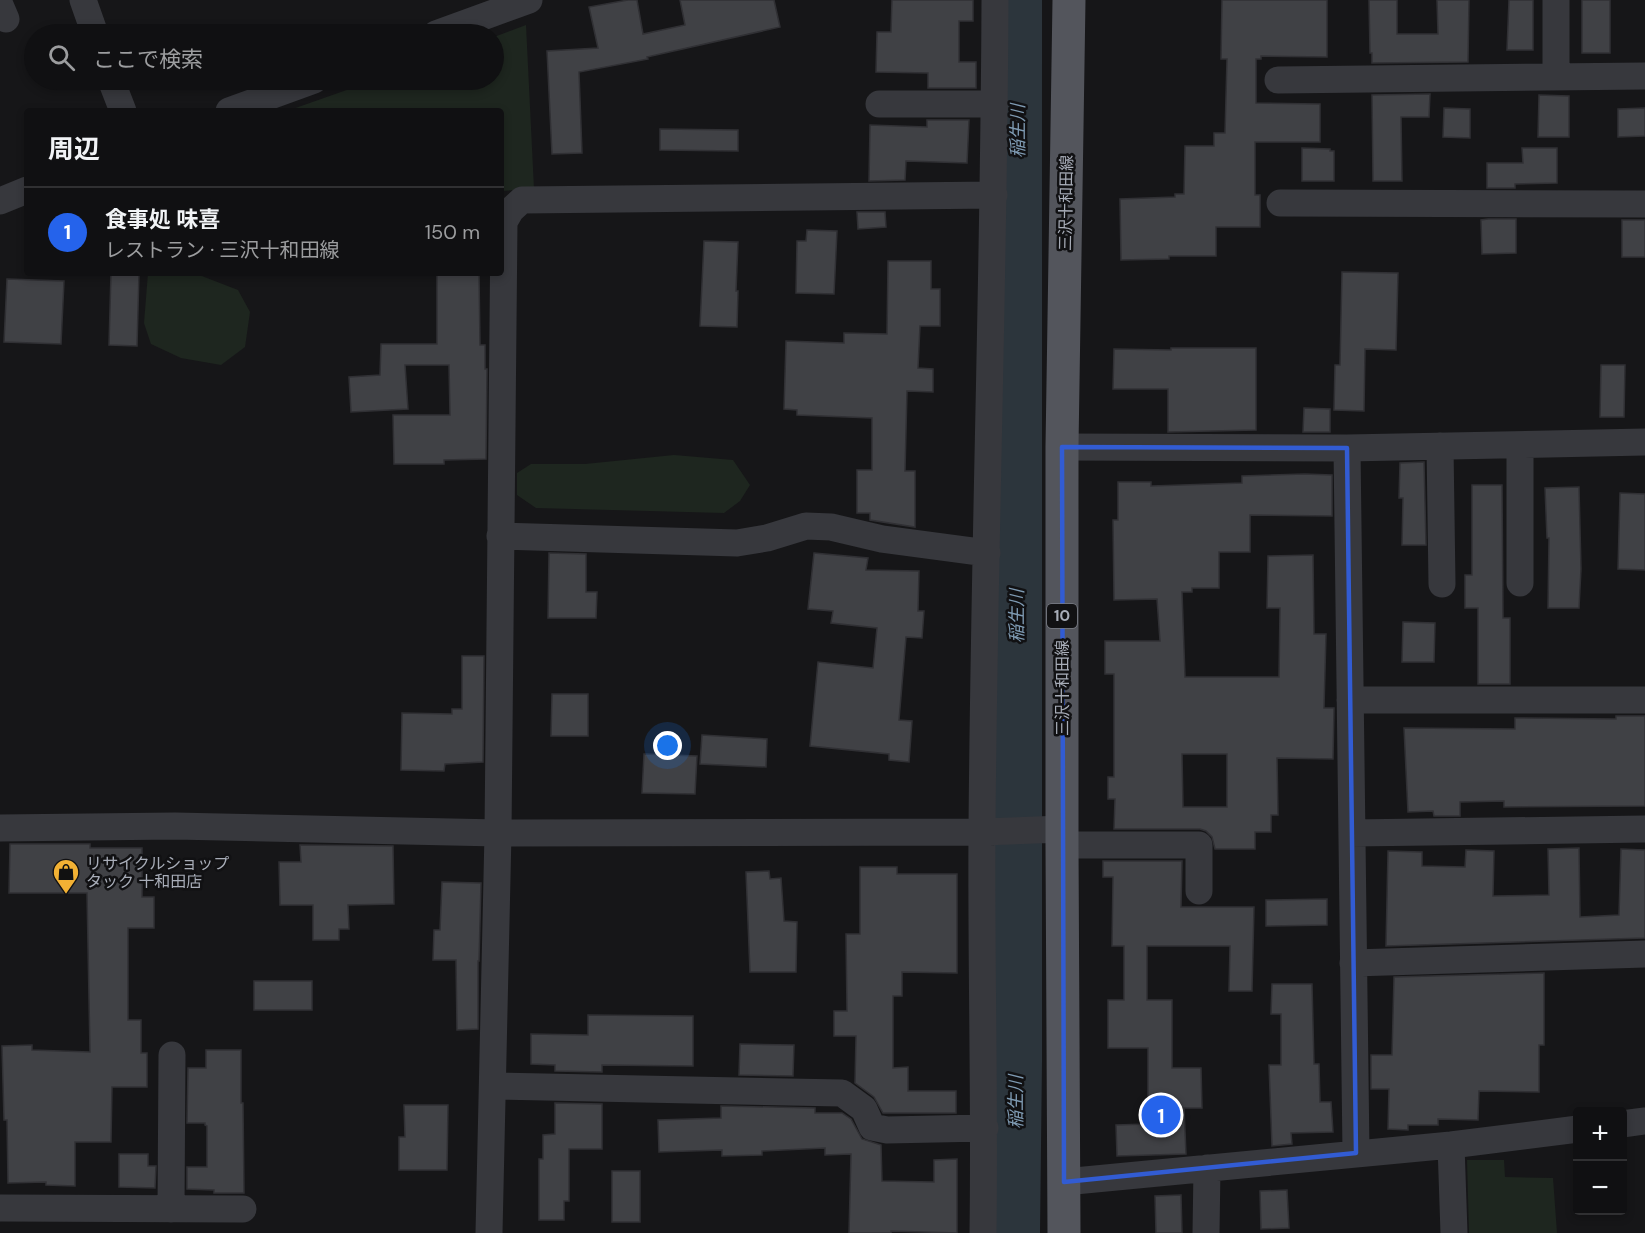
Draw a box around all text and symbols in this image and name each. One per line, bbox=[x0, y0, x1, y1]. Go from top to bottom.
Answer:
search box bbox=[24, 24, 504, 90]
icon: search bbox=[45, 41, 78, 74]
text: ここで検索 bbox=[93, 45, 203, 74]
water label: 稲生川 bbox=[1006, 102, 1030, 158]
text: 周辺 bbox=[48, 132, 100, 166]
street label: 三沢十和田線 bbox=[1055, 155, 1077, 251]
text: 食事処 味喜 bbox=[105, 205, 220, 234]
text: 1 bbox=[64, 219, 71, 245]
text: 150 m bbox=[425, 219, 480, 245]
text: レストラン · 三沢十和田線 bbox=[105, 237, 340, 263]
water label: 稲生川 bbox=[1005, 587, 1029, 643]
road number: 10 bbox=[1047, 604, 1077, 628]
street label: 三沢十和田線 bbox=[1052, 640, 1073, 736]
your location bbox=[653, 731, 682, 760]
place label: リサイクルショップ タック 十和田店 bbox=[86, 853, 229, 892]
shop icon: リサイクルショップ タック 十和田店 bbox=[51, 857, 81, 895]
water label: 稲生川 bbox=[1004, 1073, 1028, 1129]
pin: 1 bbox=[1142, 1092, 1180, 1138]
map controls bbox=[1573, 1107, 1627, 1215]
button: + bbox=[1573, 1107, 1627, 1161]
button: − bbox=[1573, 1161, 1627, 1215]

